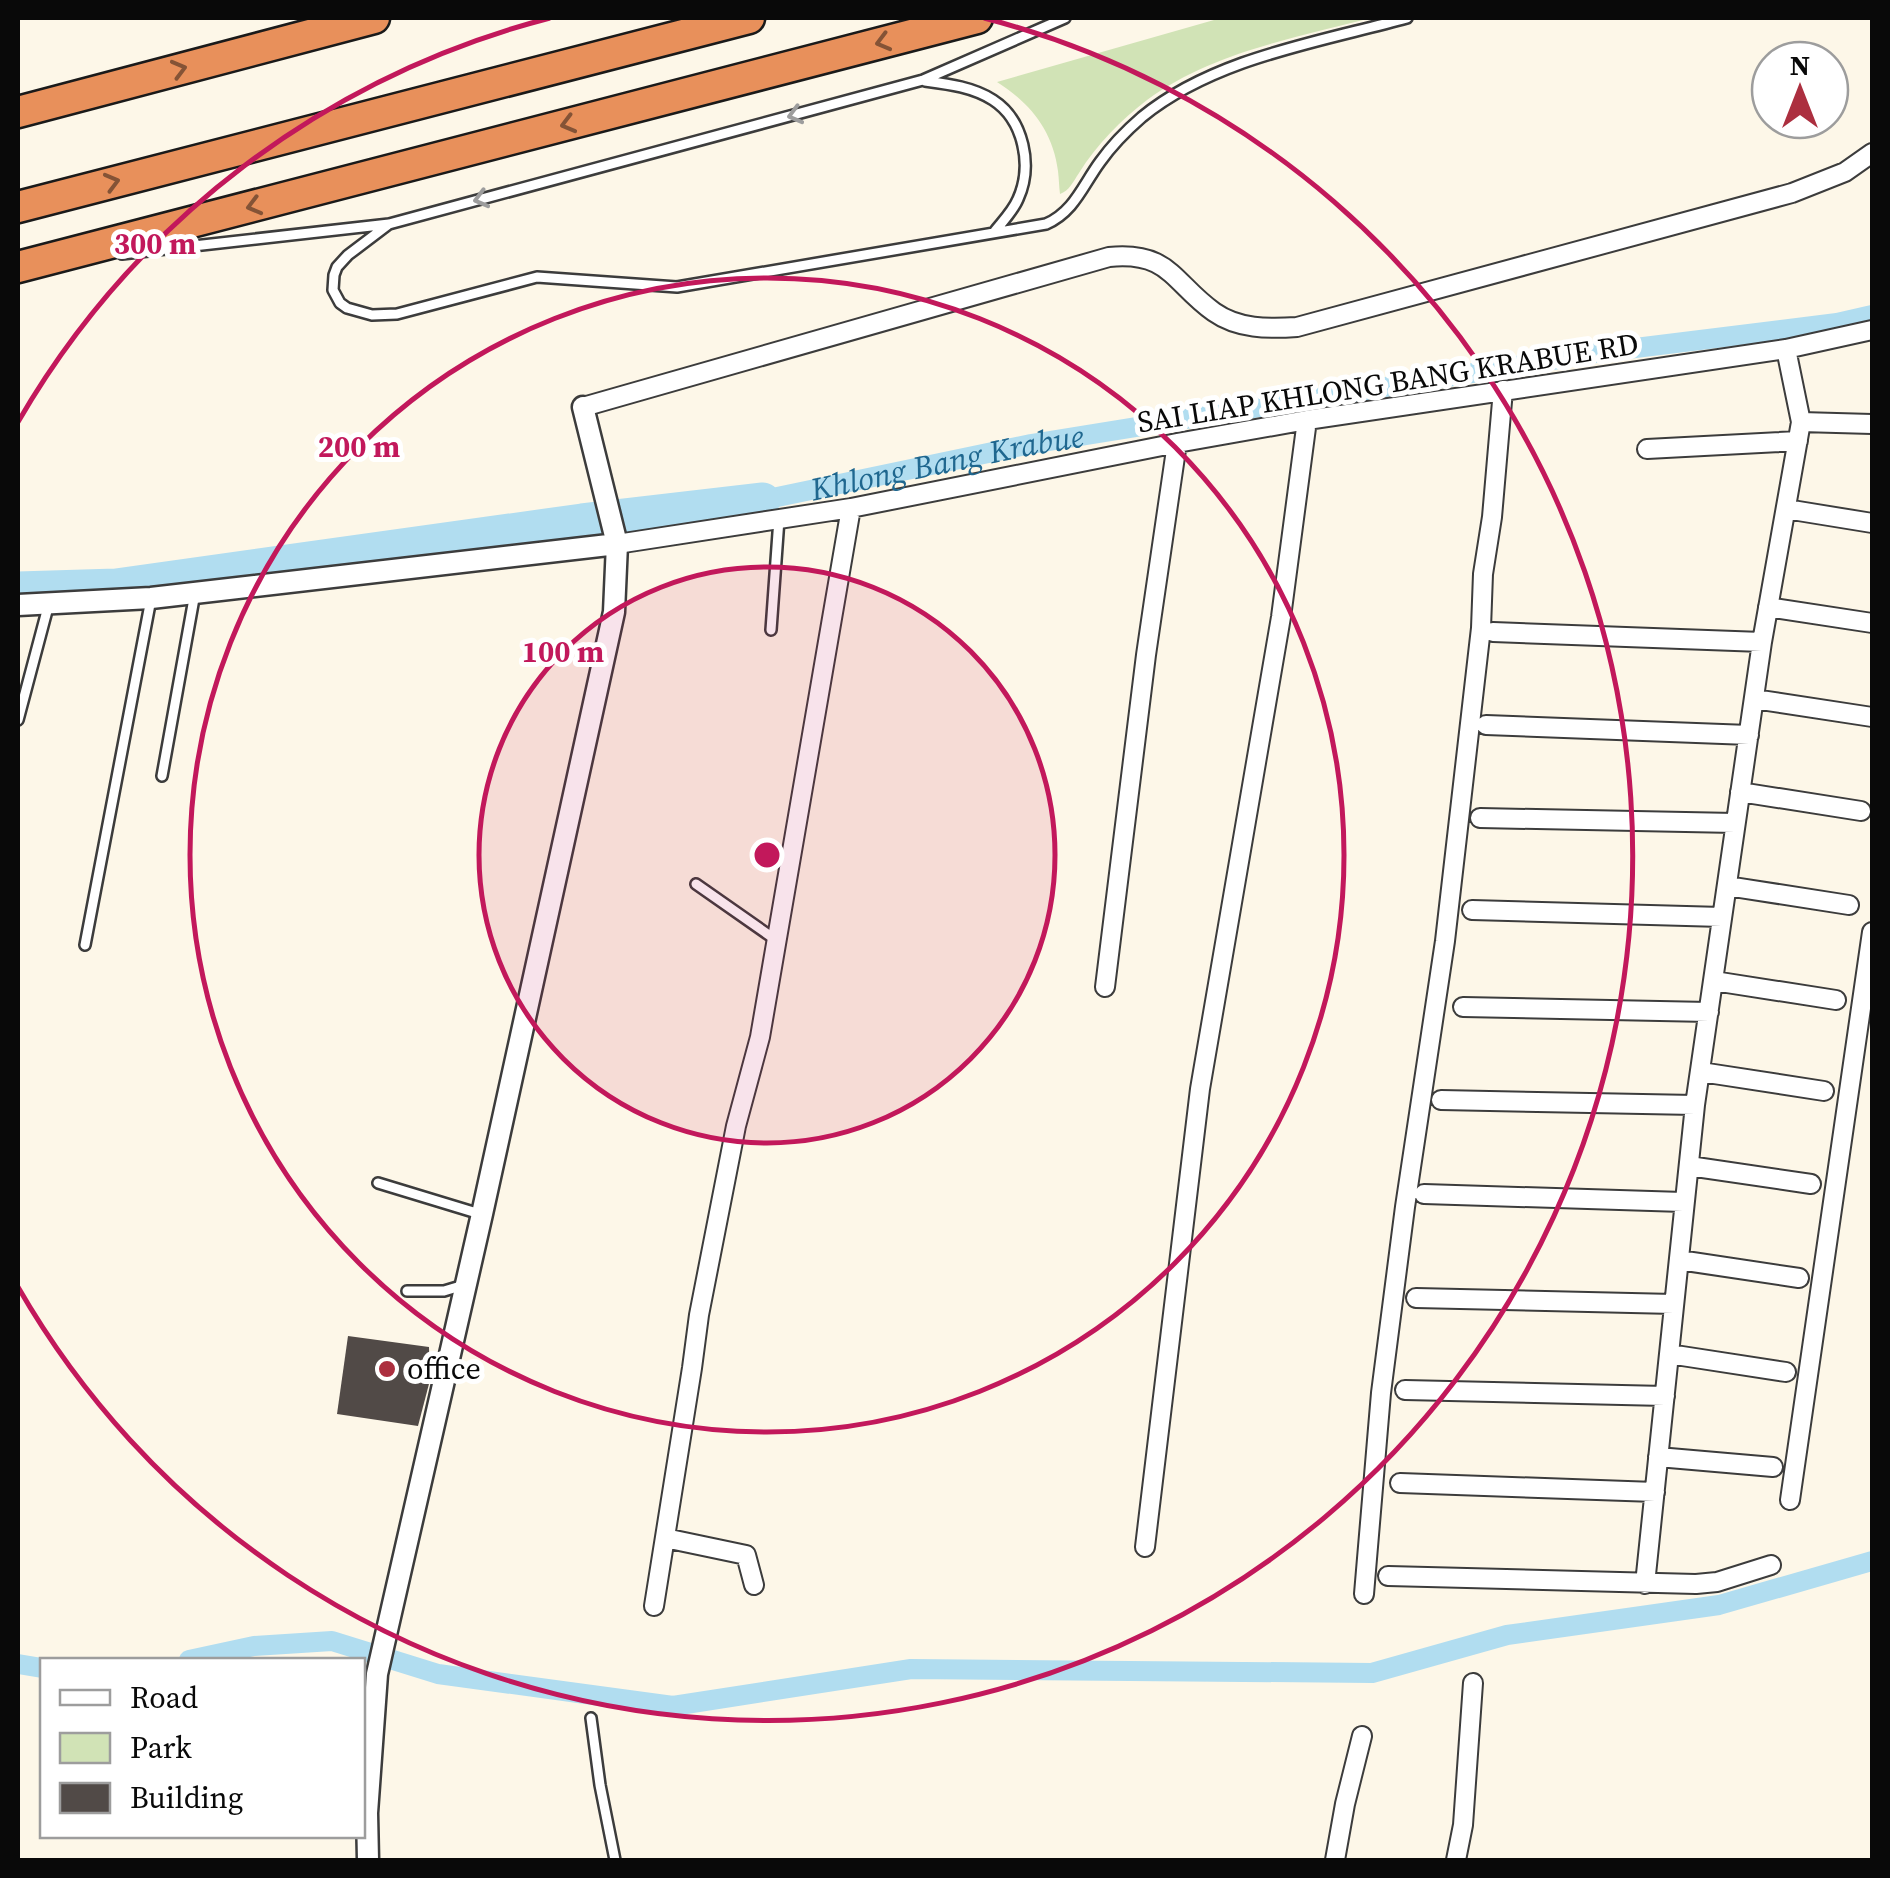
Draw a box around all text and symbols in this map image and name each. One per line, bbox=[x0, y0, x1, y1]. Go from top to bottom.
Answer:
one-way arrow bbox=[875, 30, 892, 51]
north arrow bbox=[1750, 40, 1850, 140]
text: N bbox=[1790, 46, 1810, 84]
one-way arrow bbox=[170, 59, 188, 80]
one-way arrow bbox=[787, 103, 804, 124]
one-way arrow bbox=[560, 112, 577, 133]
one-way arrow bbox=[103, 173, 120, 194]
one-way arrow bbox=[473, 188, 490, 209]
one-way arrow bbox=[246, 194, 263, 215]
text: 300 m bbox=[114, 223, 196, 264]
street label: SAI LIAP KHLONG BANG KRABUE RD bbox=[1134, 323, 1641, 442]
water label: Khlong Bang Krabue bbox=[806, 414, 1087, 512]
text: 200 m bbox=[318, 426, 400, 467]
text: 100 m bbox=[522, 631, 604, 672]
centre of rings bbox=[749, 837, 785, 873]
place label: office bbox=[407, 1348, 481, 1389]
marker: office bbox=[376, 1358, 398, 1380]
legend bbox=[40, 1658, 365, 1838]
text: Road bbox=[130, 1677, 198, 1718]
text: Park bbox=[130, 1727, 192, 1768]
text: Building bbox=[130, 1777, 243, 1818]

